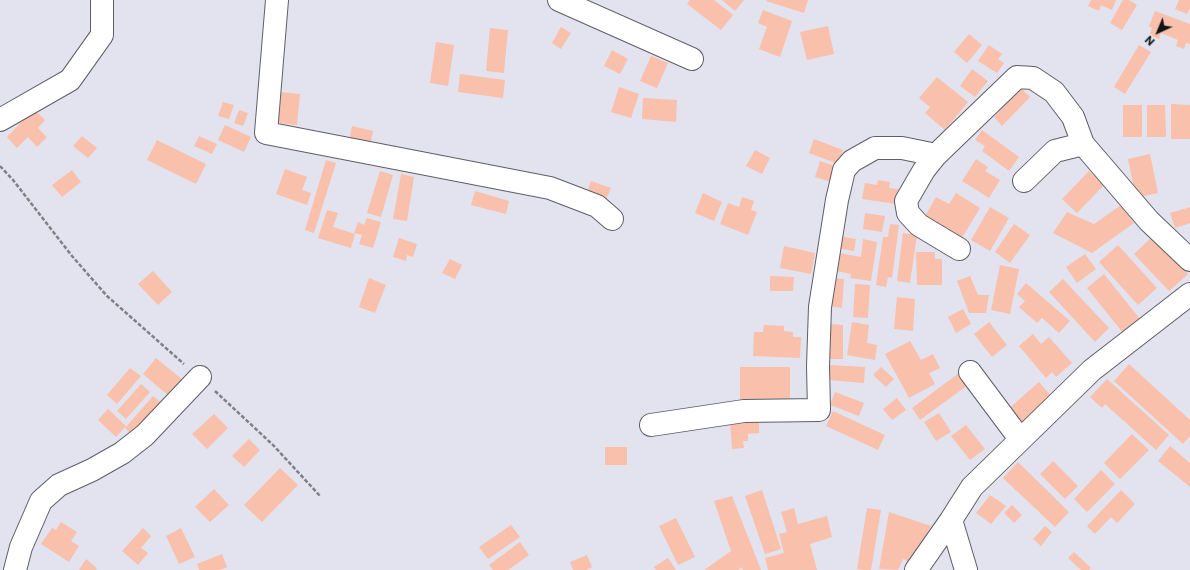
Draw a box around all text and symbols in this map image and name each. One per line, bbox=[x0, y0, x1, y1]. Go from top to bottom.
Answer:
north arrow bbox=[1138, 12, 1178, 52]
text: N bbox=[1142, 33, 1157, 49]

